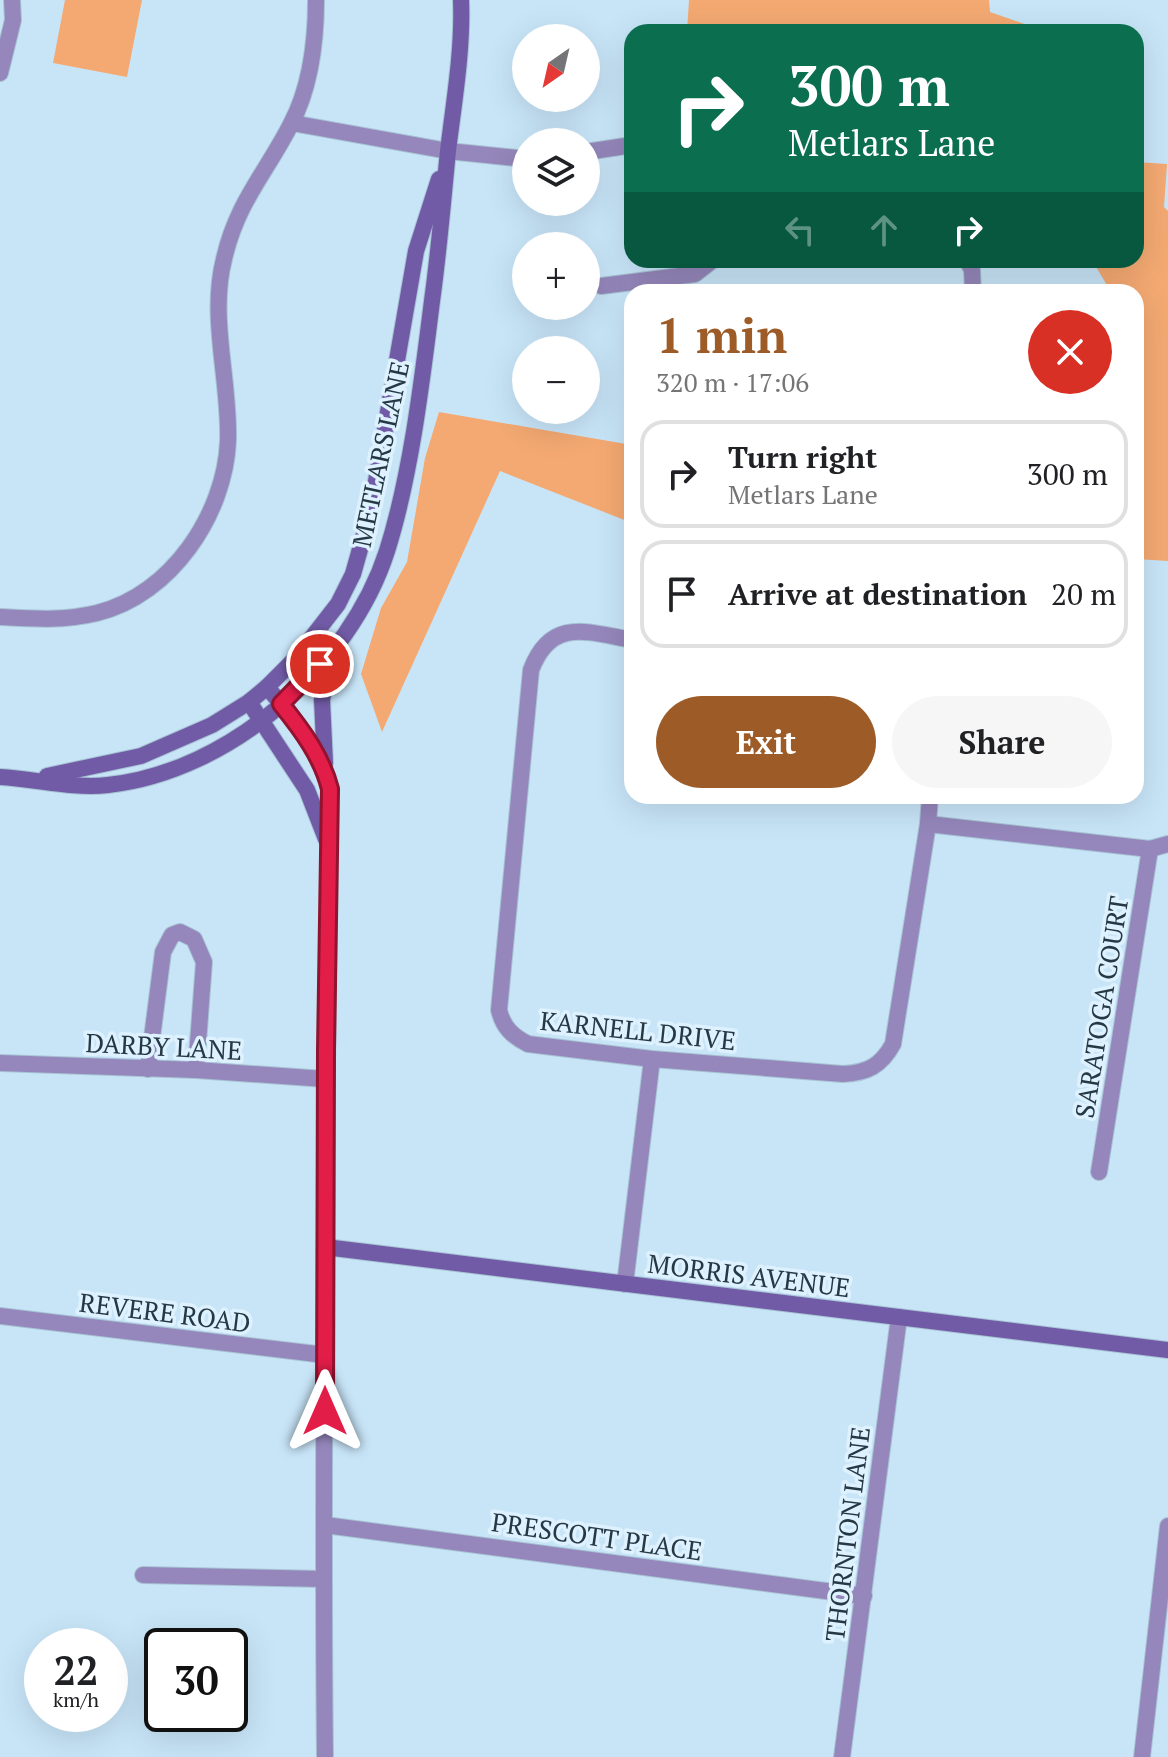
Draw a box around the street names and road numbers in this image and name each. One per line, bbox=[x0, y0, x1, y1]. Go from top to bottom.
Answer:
street label: METLARS LANE bbox=[344, 358, 416, 550]
street label: SARATOGA COURT bbox=[1067, 894, 1135, 1120]
street label: KARNELL DRIVE bbox=[538, 1003, 738, 1057]
street label: DARBY LANE bbox=[85, 1025, 243, 1067]
street label: MORRIS AVENUE bbox=[646, 1246, 852, 1304]
street label: REVERE ROAD bbox=[77, 1285, 253, 1339]
street label: THORNTON LANE bbox=[817, 1425, 877, 1643]
street label: PRESCOTT PLACE bbox=[489, 1504, 705, 1568]

